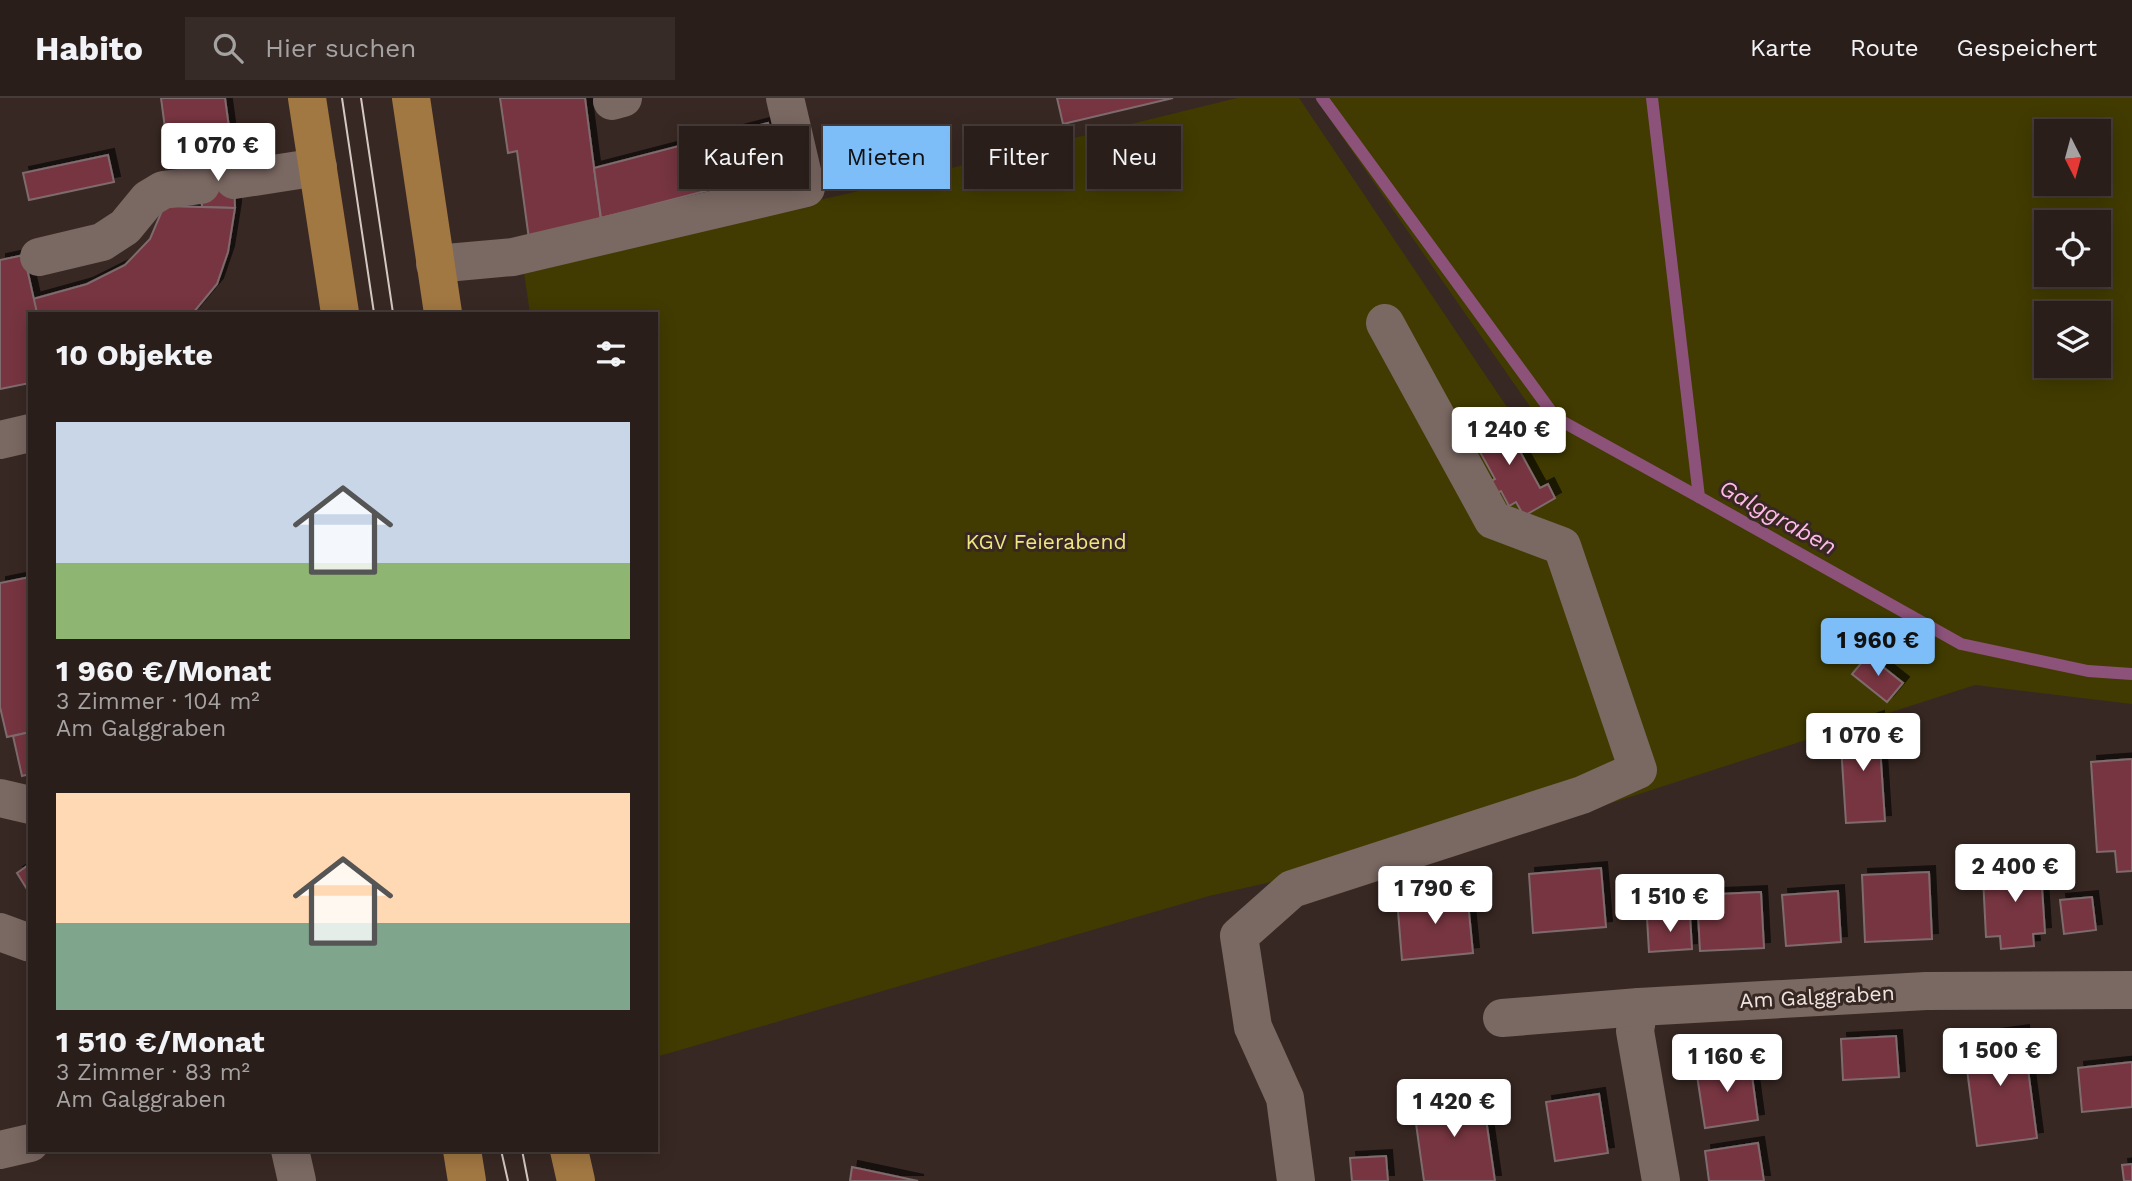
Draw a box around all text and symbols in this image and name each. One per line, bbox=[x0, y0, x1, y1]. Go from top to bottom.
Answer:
search box bbox=[185, 17, 675, 80]
text: Habito bbox=[35, 29, 143, 68]
icon: search bbox=[209, 29, 247, 67]
text: Hier suchen bbox=[265, 33, 416, 63]
text: Karte bbox=[1750, 34, 1812, 62]
text: Route bbox=[1850, 34, 1919, 62]
text: Gespeichert bbox=[1957, 34, 2097, 62]
north arrow bbox=[2034, 119, 2110, 196]
map controls bbox=[2034, 119, 2111, 378]
pin: 1 070 € bbox=[153, 123, 283, 183]
chip: Kaufen bbox=[679, 126, 809, 189]
chip: Mieten bbox=[823, 126, 950, 189]
chip: Filter bbox=[964, 126, 1073, 189]
chip: Neu bbox=[1087, 126, 1181, 189]
text: 1 070 € bbox=[177, 132, 259, 159]
button: locate bbox=[2034, 210, 2111, 287]
button: layers bbox=[2034, 301, 2111, 378]
icon: filters bbox=[592, 335, 630, 373]
text: 10 Objekte bbox=[56, 337, 213, 372]
pin: 1 240 € bbox=[1444, 408, 1574, 467]
text: 1 240 € bbox=[1468, 416, 1550, 443]
icon: home bbox=[280, 467, 406, 593]
water label: Galggraben bbox=[1715, 474, 1841, 561]
park label: KGV Feierabend bbox=[965, 529, 1127, 554]
pin: 1 960 € bbox=[1813, 618, 1943, 678]
text: 1 960 € bbox=[1837, 627, 1919, 654]
text: 1 960 €/Monat bbox=[56, 653, 271, 688]
text: 3 Zimmer · 104 m² bbox=[56, 688, 260, 715]
pin: 1 070 € bbox=[1798, 714, 1928, 773]
text: Am Galggraben bbox=[56, 715, 226, 742]
text: 1 070 € bbox=[1822, 722, 1904, 749]
icon: home bbox=[280, 838, 406, 964]
pin: 2 400 € bbox=[1950, 844, 2080, 904]
text: 2 400 € bbox=[1971, 853, 2059, 880]
pin: 1 790 € bbox=[1370, 866, 1500, 926]
pin: 1 510 € bbox=[1605, 874, 1735, 934]
text: 1 790 € bbox=[1394, 875, 1476, 902]
text: 1 510 € bbox=[1631, 883, 1709, 910]
street label: Am Galggraben bbox=[1739, 980, 1895, 1013]
text: 1 510 €/Monat bbox=[56, 1024, 265, 1059]
pin: 1 500 € bbox=[1935, 1028, 2065, 1088]
pin: 1 160 € bbox=[1662, 1034, 1792, 1094]
text: 1 500 € bbox=[1959, 1037, 2041, 1064]
text: 1 160 € bbox=[1688, 1043, 1766, 1070]
text: 3 Zimmer · 83 m² bbox=[56, 1059, 250, 1086]
pin: 1 420 € bbox=[1389, 1080, 1519, 1139]
text: Am Galggraben bbox=[56, 1086, 226, 1113]
text: 1 420 € bbox=[1413, 1088, 1495, 1115]

